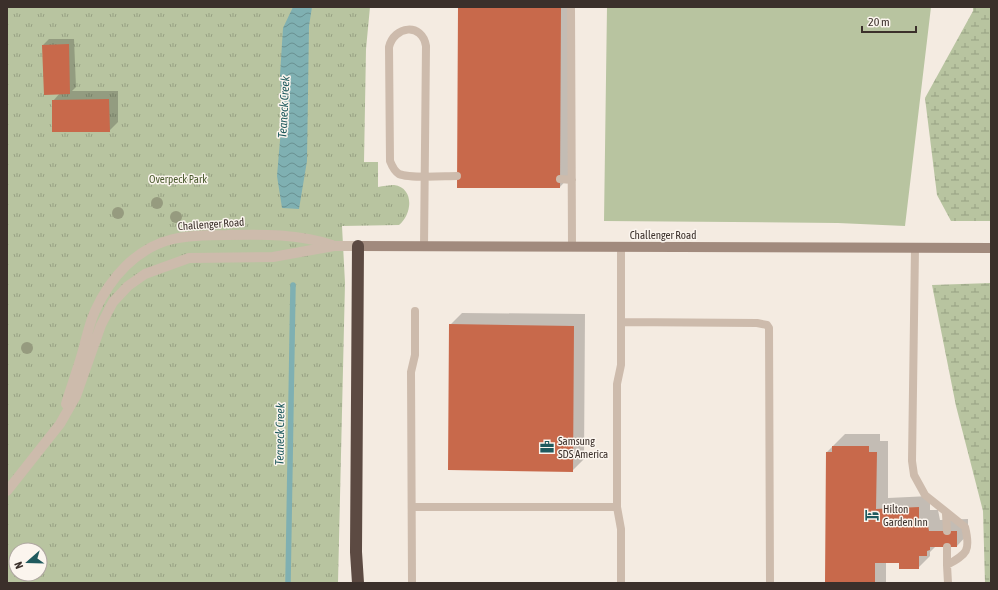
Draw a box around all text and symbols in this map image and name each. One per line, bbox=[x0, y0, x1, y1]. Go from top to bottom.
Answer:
scale bar bbox=[862, 8, 916, 34]
text: 20 m bbox=[868, 15, 890, 29]
water label: Teaneck Creek bbox=[275, 75, 293, 138]
park label: Overpeck Park bbox=[149, 173, 207, 185]
street label: Challenger Road bbox=[177, 216, 245, 232]
street label: Challenger Road bbox=[630, 229, 696, 241]
water label: Teaneck Creek bbox=[272, 402, 288, 465]
place label: Samsung SDS America bbox=[558, 435, 608, 460]
office icon: Samsung SDS America bbox=[539, 439, 555, 455]
place label: Hilton Garden Inn bbox=[883, 503, 928, 528]
hotel icon: Hilton Garden Inn bbox=[864, 507, 880, 523]
north arrow bbox=[8, 542, 48, 582]
text: N bbox=[12, 560, 25, 571]

